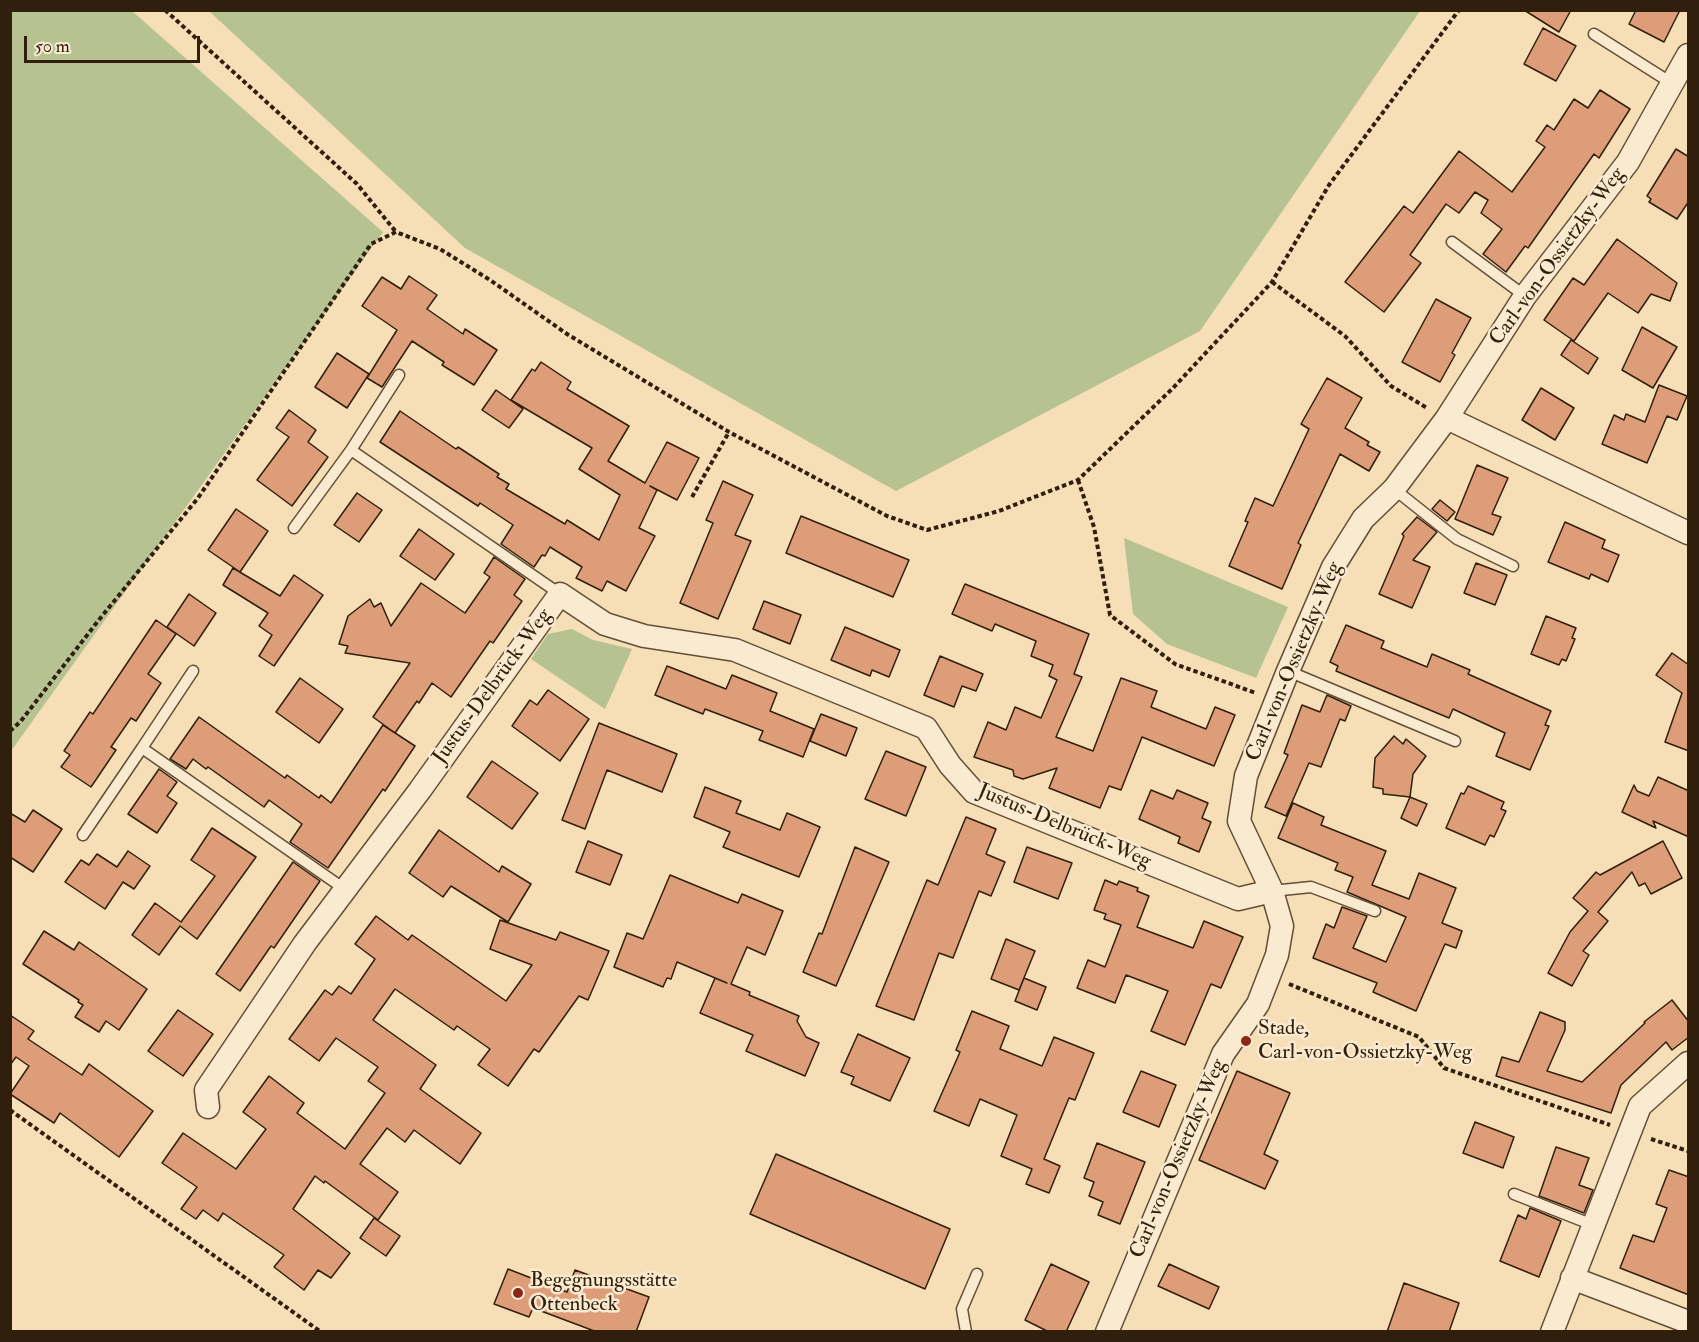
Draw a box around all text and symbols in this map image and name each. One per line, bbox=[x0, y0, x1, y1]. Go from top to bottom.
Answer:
scale bar bbox=[27, 24, 202, 62]
text: 50 m bbox=[35, 35, 70, 58]
street label: Carl-von-Ossietzky-Weg bbox=[1485, 163, 1631, 351]
street label: Carl-von-Ossietzky-Weg bbox=[1242, 559, 1348, 765]
street label: Justus-Delbrück-Weg bbox=[428, 604, 558, 770]
street label: Justus-Delbrück-Weg bbox=[973, 779, 1155, 875]
place label: Stade, Carl-von-Ossietzky-Weg bbox=[1258, 1016, 1472, 1066]
marker: Stade, Carl-von-Ossietzky-Weg bbox=[1239, 1034, 1253, 1048]
street label: Carl-von-Ossietzky-Weg bbox=[1126, 1056, 1232, 1262]
place label: Begegnungsstätte Ottenbeck bbox=[530, 1268, 677, 1318]
marker: Begegnungsstätte Ottenbeck bbox=[511, 1286, 525, 1300]

